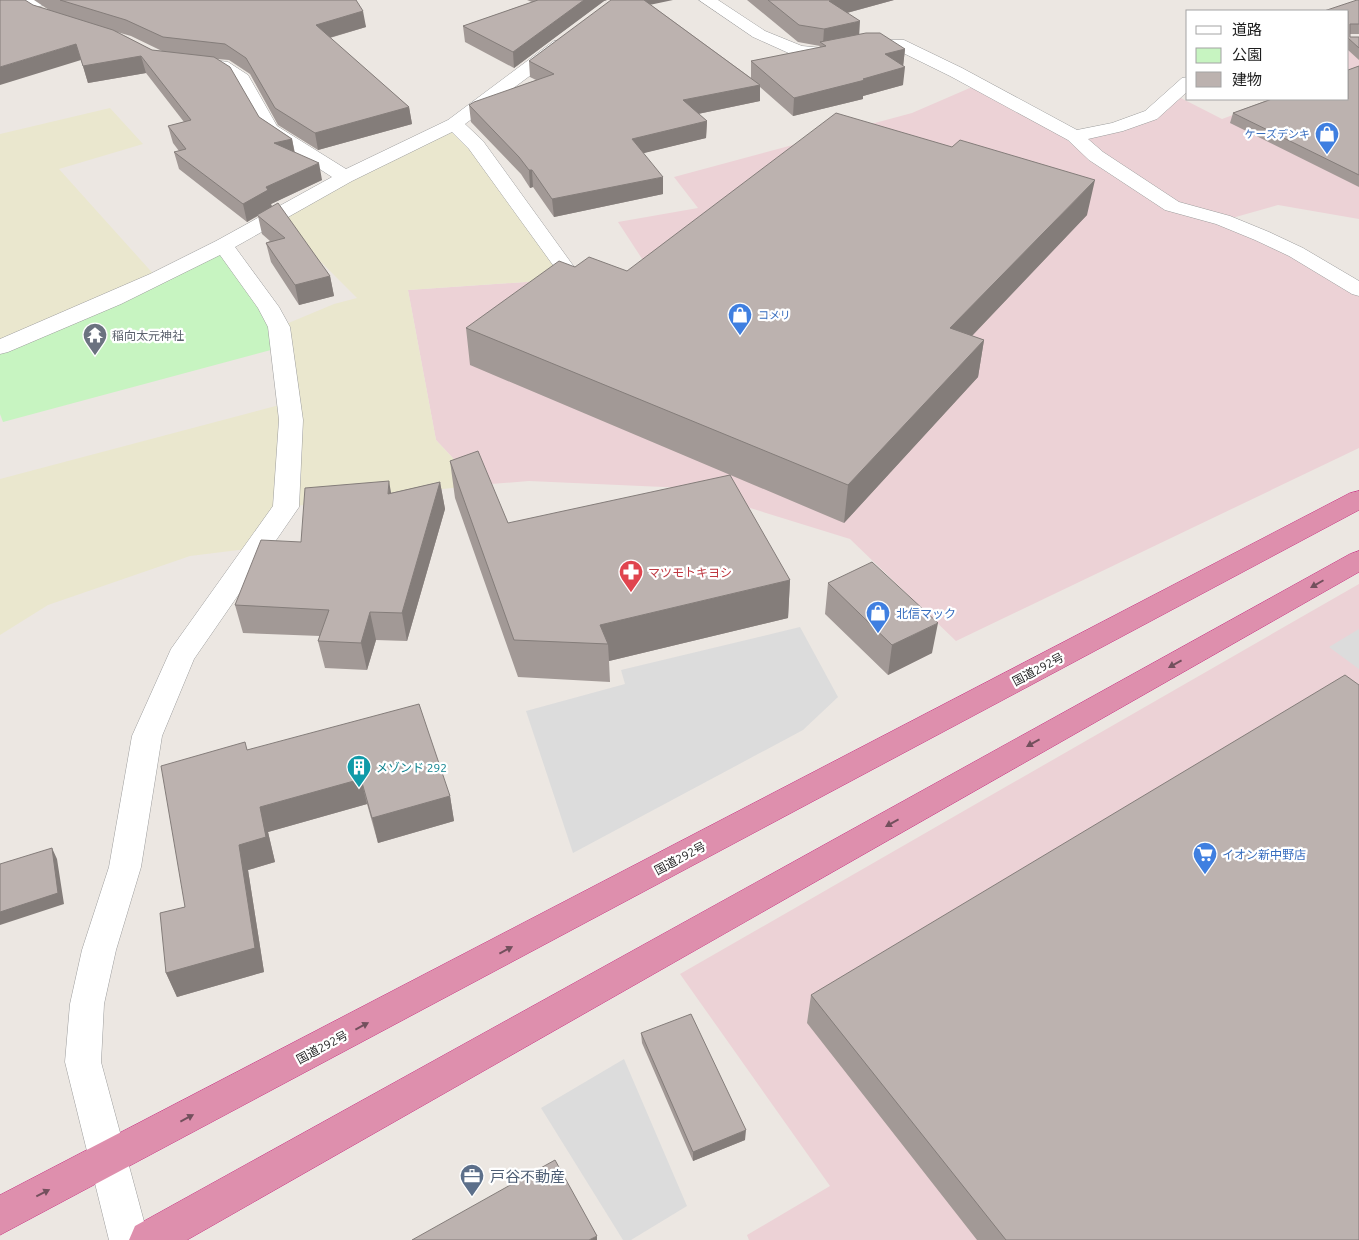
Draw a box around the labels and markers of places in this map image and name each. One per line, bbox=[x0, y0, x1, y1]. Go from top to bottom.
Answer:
shop icon: ケーズデンキ bbox=[1314, 121, 1340, 155]
place label: ケーズデンキ bbox=[1245, 128, 1310, 140]
shop icon: コメリ bbox=[727, 302, 753, 336]
place label: コメリ bbox=[758, 309, 791, 321]
temple icon: 稲向太元神社 bbox=[82, 322, 108, 356]
place label: 稲向太元神社 bbox=[112, 329, 184, 342]
pharmacy icon: マツモトキヨシ bbox=[618, 559, 644, 593]
place label: マツモトキヨシ bbox=[648, 566, 732, 579]
shop icon: 北信マック bbox=[865, 600, 891, 634]
place label: 北信マック bbox=[896, 607, 956, 620]
building icon: メゾンド 292 bbox=[346, 754, 372, 788]
place label: メゾンド 292 bbox=[376, 761, 447, 774]
supermarket icon: イオン新中野店 bbox=[1192, 841, 1218, 875]
place label: イオン新中野店 bbox=[1222, 848, 1306, 861]
office icon: 戸谷不動産 bbox=[459, 1163, 485, 1197]
place label: 戸谷不動産 bbox=[490, 1168, 565, 1185]

